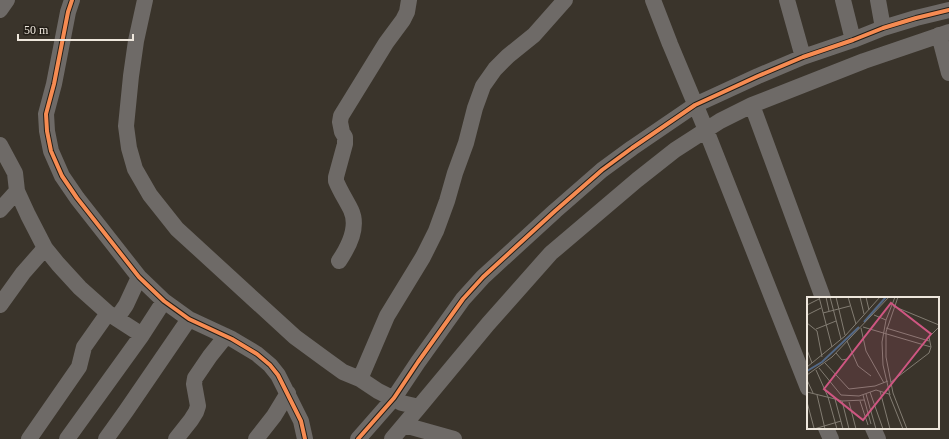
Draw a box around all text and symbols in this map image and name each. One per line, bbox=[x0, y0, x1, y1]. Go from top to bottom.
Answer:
scale bar bbox=[18, 16, 133, 42]
text: 50 m bbox=[24, 23, 49, 37]
inset map bbox=[807, 297, 939, 429]

